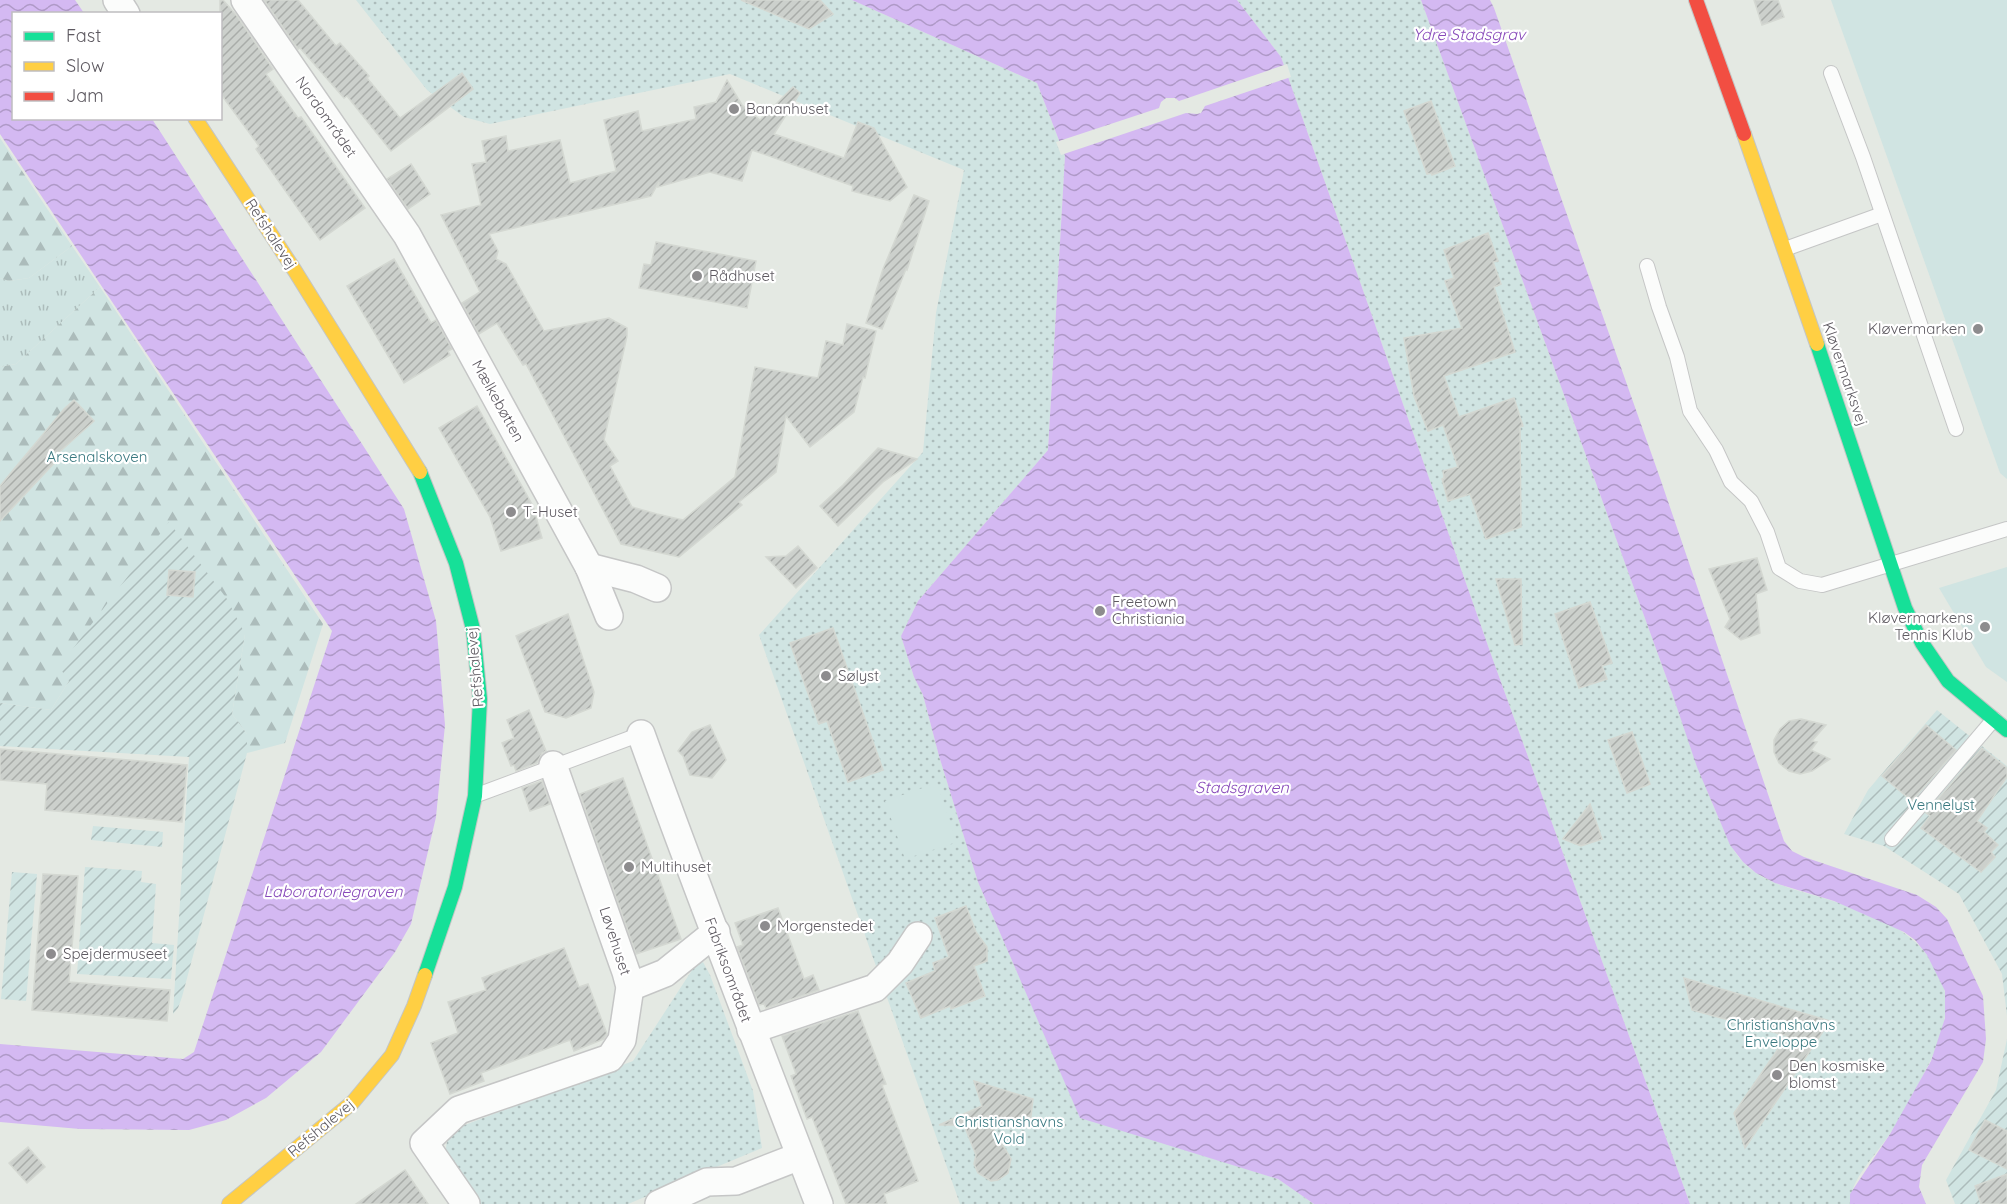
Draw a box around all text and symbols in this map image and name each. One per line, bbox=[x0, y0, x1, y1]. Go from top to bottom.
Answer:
legend bbox=[12, 12, 222, 120]
text: Fast bbox=[66, 24, 101, 47]
water label: Ydre Stadsgrav bbox=[1413, 24, 1527, 44]
text: Slow bbox=[66, 54, 104, 77]
street label: Nordområdet bbox=[291, 73, 361, 161]
text: Jam bbox=[66, 84, 104, 107]
place label: Bananhuset bbox=[746, 99, 829, 118]
marker: Bananhuset bbox=[727, 102, 741, 116]
street label: Refshalevej bbox=[242, 195, 301, 273]
place label: Rådhuset bbox=[709, 266, 775, 285]
marker: Rådhuset bbox=[690, 269, 704, 283]
street label: Kløvermarksvej bbox=[1819, 319, 1872, 428]
place label: Kløvermarken bbox=[1868, 319, 1966, 338]
marker: Kløvermarken bbox=[1971, 322, 1985, 336]
street label: Mælkebøtten bbox=[468, 356, 529, 445]
park label: Arsenalskoven bbox=[47, 447, 147, 466]
place label: T-Huset bbox=[523, 502, 578, 521]
marker: T-Huset bbox=[504, 505, 518, 519]
place label: Freetown Christiania bbox=[1112, 592, 1185, 628]
marker: Freetown Christiania bbox=[1093, 604, 1107, 618]
place label: Kløvermarkens Tennis Klub bbox=[1868, 608, 1973, 644]
marker: Kløvermarkens Tennis Klub bbox=[1978, 620, 1992, 634]
street label: Refshalevej bbox=[462, 626, 487, 708]
place label: Sølyst bbox=[838, 666, 879, 685]
marker: Sølyst bbox=[819, 669, 833, 683]
water label: Stadsgraven bbox=[1195, 777, 1289, 797]
park label: Vennelyst bbox=[1907, 795, 1975, 814]
place label: Multihuset bbox=[641, 857, 711, 876]
marker: Multihuset bbox=[622, 860, 636, 874]
water label: Laboratoriegraven bbox=[264, 881, 403, 901]
street label: Løvehuset bbox=[595, 904, 635, 978]
street label: Fabriksområdet bbox=[701, 915, 756, 1025]
place label: Morgenstedet bbox=[777, 916, 873, 935]
marker: Morgenstedet bbox=[758, 919, 772, 933]
place label: Spejdermuseet bbox=[63, 944, 168, 963]
marker: Spejdermuseet bbox=[44, 947, 58, 961]
park label: Christianshavns Enveloppe bbox=[1727, 1015, 1835, 1051]
place label: Den kosmiske blomst bbox=[1789, 1056, 1885, 1092]
marker: Den kosmiske blomst bbox=[1770, 1068, 1784, 1082]
street label: Refshalevej bbox=[284, 1094, 358, 1161]
park label: Christianshavns Vold bbox=[955, 1112, 1063, 1148]

